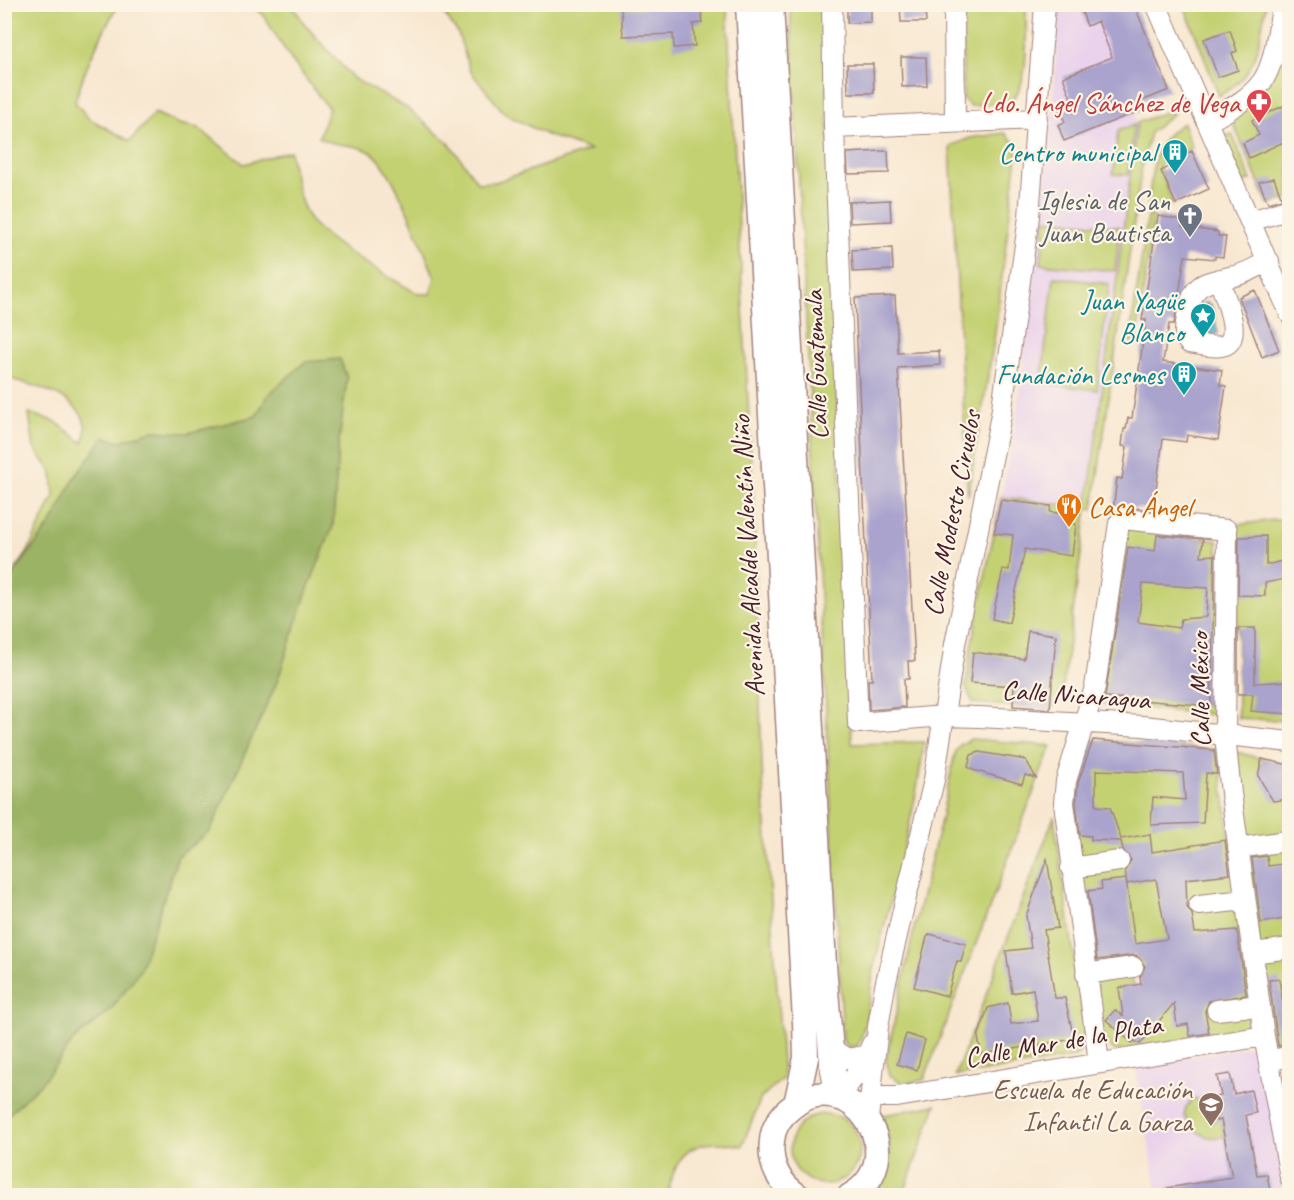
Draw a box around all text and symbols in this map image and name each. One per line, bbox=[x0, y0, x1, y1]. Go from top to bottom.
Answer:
place label: Ldo. Ángel Sánchez de Vega bbox=[981, 85, 1242, 120]
pharmacy icon: Ldo. Ángel Sánchez de Vega bbox=[1244, 87, 1274, 125]
place label: Centro municipal bbox=[999, 135, 1161, 170]
building icon: Centro municipal bbox=[1160, 137, 1190, 175]
place label: Iglesia de San Juan Bautista bbox=[1038, 183, 1173, 250]
church icon: Iglesia de San Juan Bautista bbox=[1175, 201, 1205, 239]
place label: Juan Yagüe Blanco bbox=[1080, 283, 1187, 350]
street label: Calle Guatemala bbox=[795, 288, 836, 440]
place icon: Juan Yagüe Blanco bbox=[1188, 301, 1218, 339]
place label: Fundación Lesmes bbox=[997, 357, 1166, 392]
building icon: Fundación Lesmes bbox=[1169, 359, 1199, 397]
street label: Calle Modesto Ciruelos bbox=[914, 405, 989, 619]
street label: Avenida Alcalde Valentín Niño bbox=[723, 412, 772, 697]
place label: Casa Ángel bbox=[1088, 489, 1197, 524]
restaurant icon: Casa Ángel bbox=[1054, 491, 1084, 529]
street label: Calle México bbox=[1181, 629, 1218, 748]
street label: Calle Nicaragua bbox=[1001, 672, 1153, 717]
street label: Calle Mar de la Plata bbox=[962, 1006, 1166, 1075]
place label: Escuela de Educación Infantil La Garza bbox=[993, 1072, 1194, 1139]
school or university icon: Escuela de Educación Infantil La Garza bbox=[1196, 1090, 1226, 1128]

